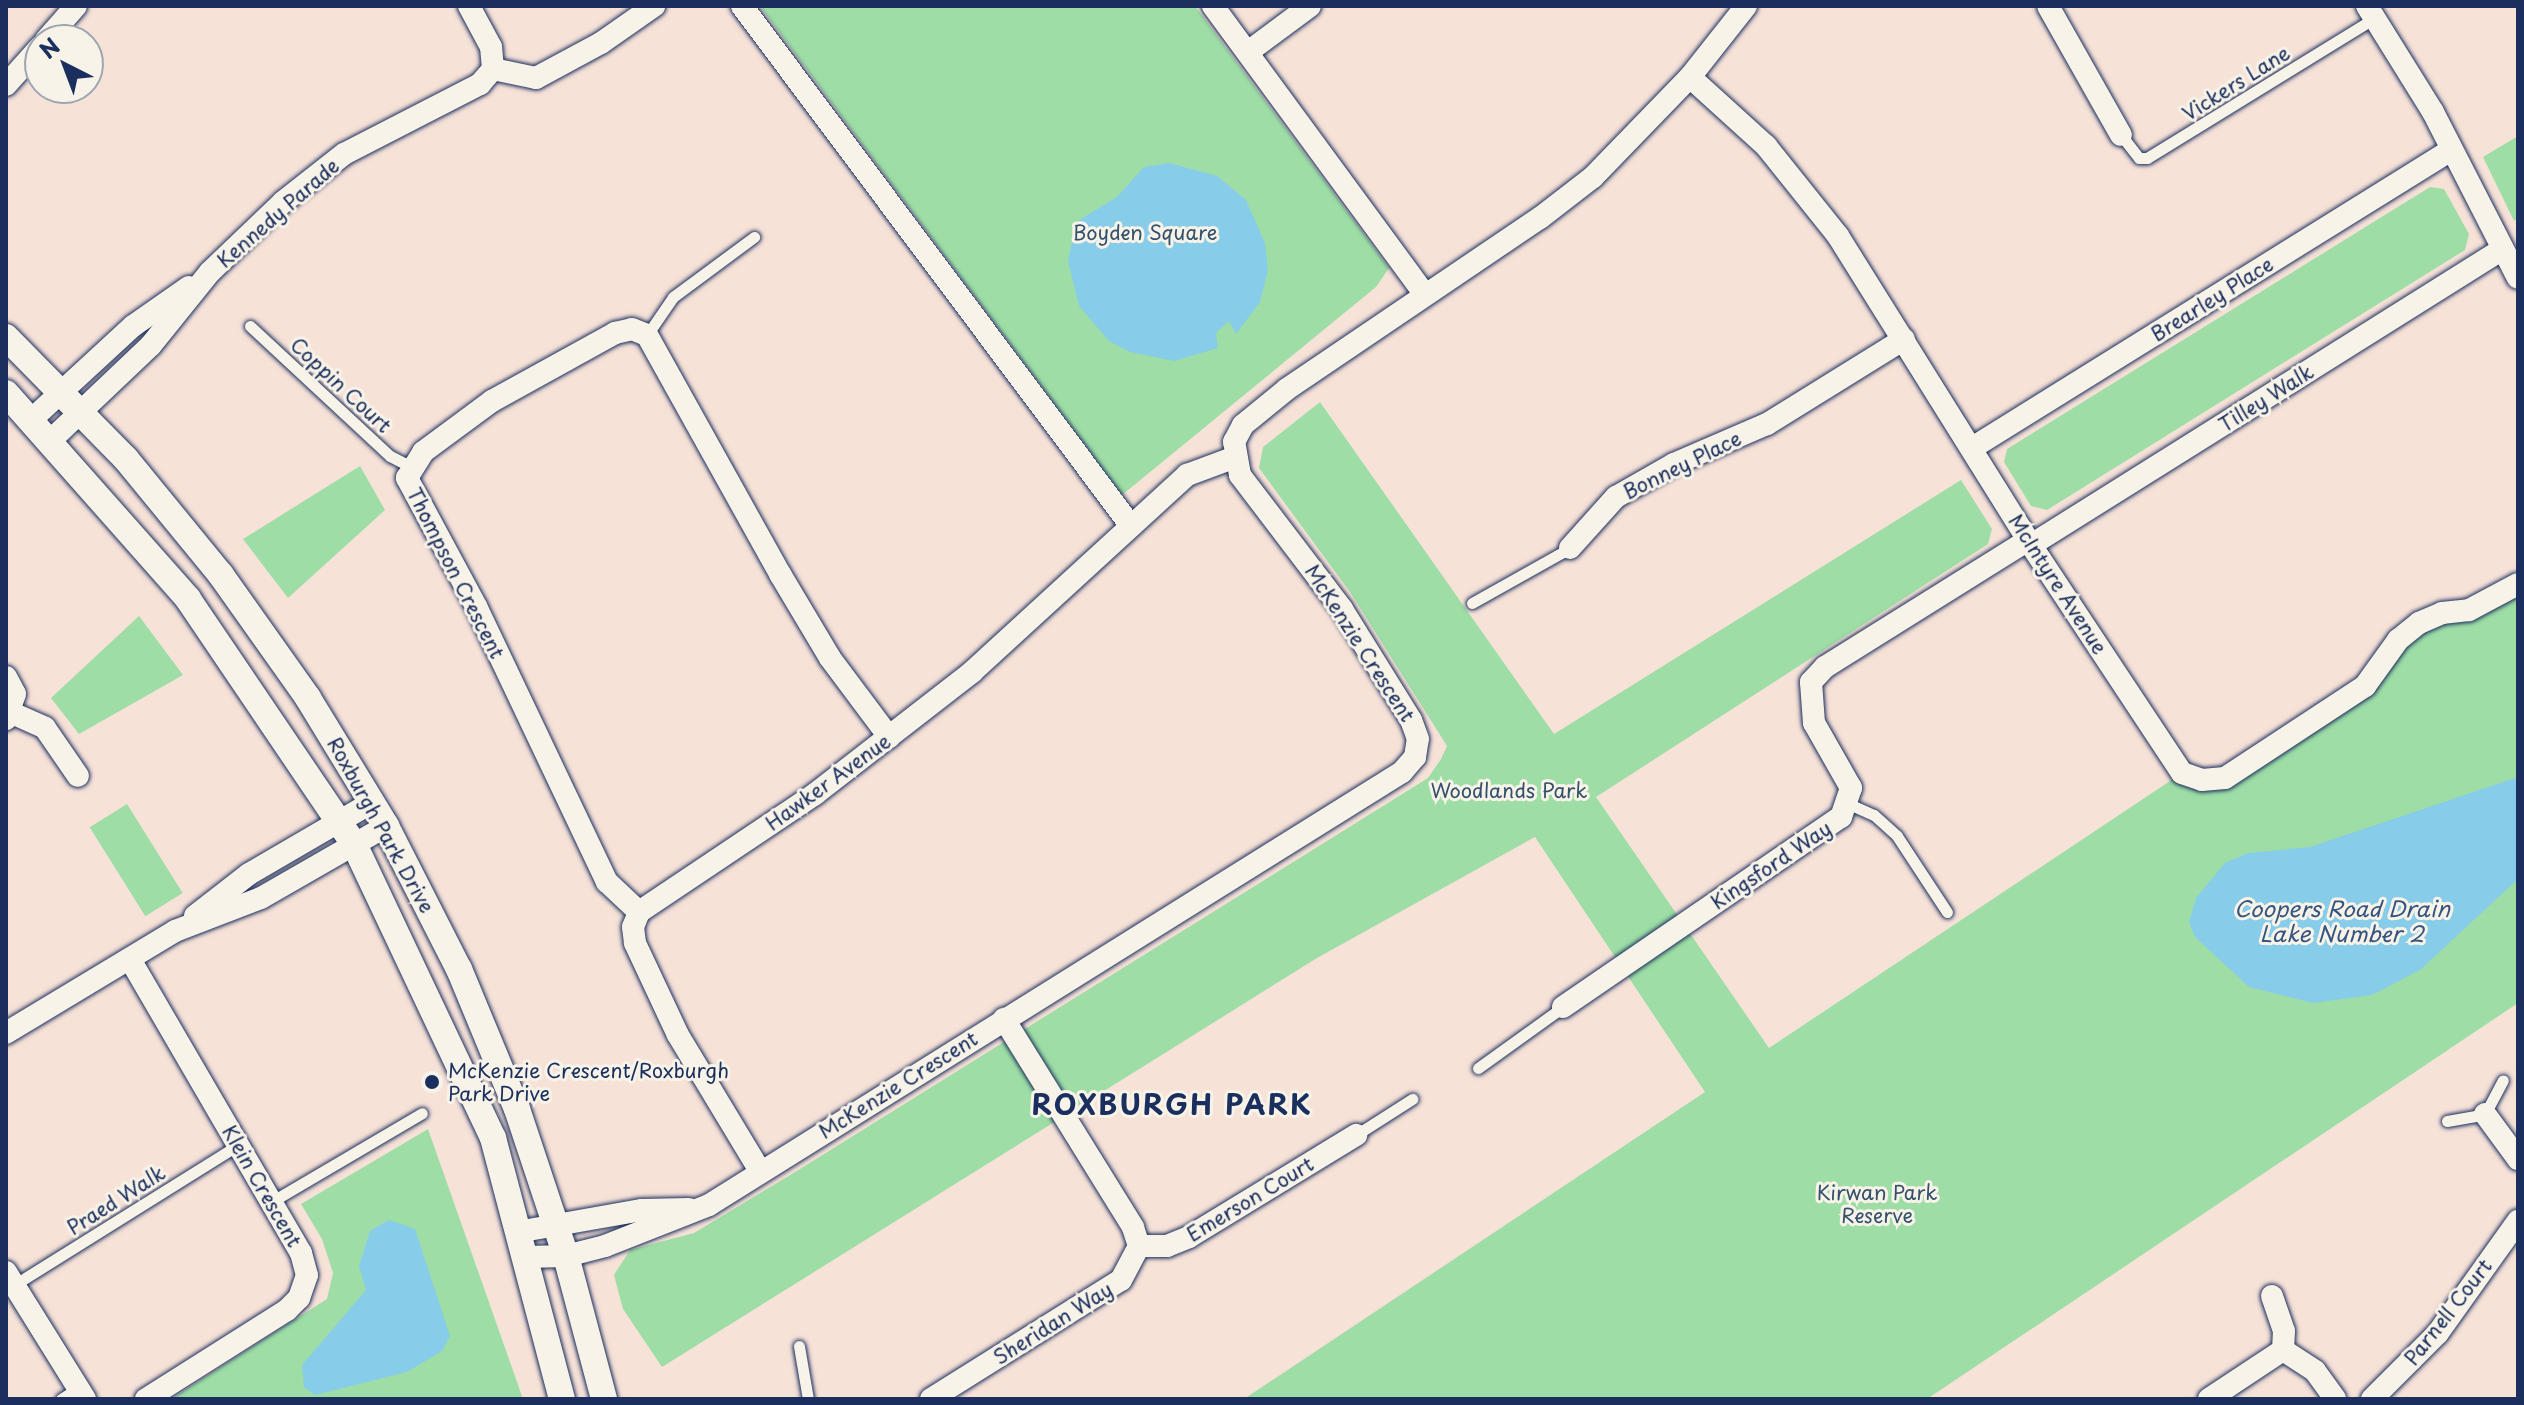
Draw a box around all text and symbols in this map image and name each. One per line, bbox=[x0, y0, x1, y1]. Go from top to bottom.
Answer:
north arrow bbox=[24, 24, 104, 104]
text: N bbox=[31, 29, 66, 65]
street label: Vickers Lane bbox=[2178, 40, 2294, 126]
street label: Kennedy Parade bbox=[212, 153, 344, 273]
park label: Boyden Square bbox=[1072, 220, 1218, 244]
street label: Brearley Place bbox=[2146, 252, 2278, 346]
street label: Coppin Court bbox=[286, 332, 396, 438]
street label: Tilley Walk bbox=[2213, 359, 2319, 437]
street label: Bonney Place bbox=[1618, 426, 1746, 504]
street label: Thompson Crescent bbox=[402, 483, 510, 663]
street label: McIntyre Avenue bbox=[2004, 510, 2112, 658]
street label: McKenzie Crescent bbox=[1300, 560, 1420, 726]
street label: Hawker Avenue bbox=[760, 728, 896, 836]
street label: Roxburgh Park Drive bbox=[322, 732, 440, 918]
park label: Woodlands Park bbox=[1431, 778, 1587, 802]
street label: Kingsford Way bbox=[1707, 816, 1835, 914]
water label: Coopers Road Drain Lake Number 2 bbox=[2235, 894, 2449, 946]
street label: McKenzie Crescent bbox=[814, 1026, 982, 1144]
place label: McKenzie Crescent/Roxburgh Park Drive bbox=[448, 1058, 729, 1105]
marker: McKenzie Crescent/Roxburgh Park Drive bbox=[423, 1073, 441, 1091]
district label: ROXBURGH PARK bbox=[1032, 1087, 1312, 1121]
street label: Klein Crescent bbox=[217, 1120, 307, 1252]
street label: Emerson Court bbox=[1182, 1152, 1318, 1246]
street label: Praed Walk bbox=[62, 1160, 170, 1240]
park label: Kirwan Park Reserve bbox=[1817, 1181, 1937, 1228]
street label: Parnell Court bbox=[2399, 1254, 2497, 1370]
street label: Sheridan Way bbox=[989, 1277, 1117, 1369]

